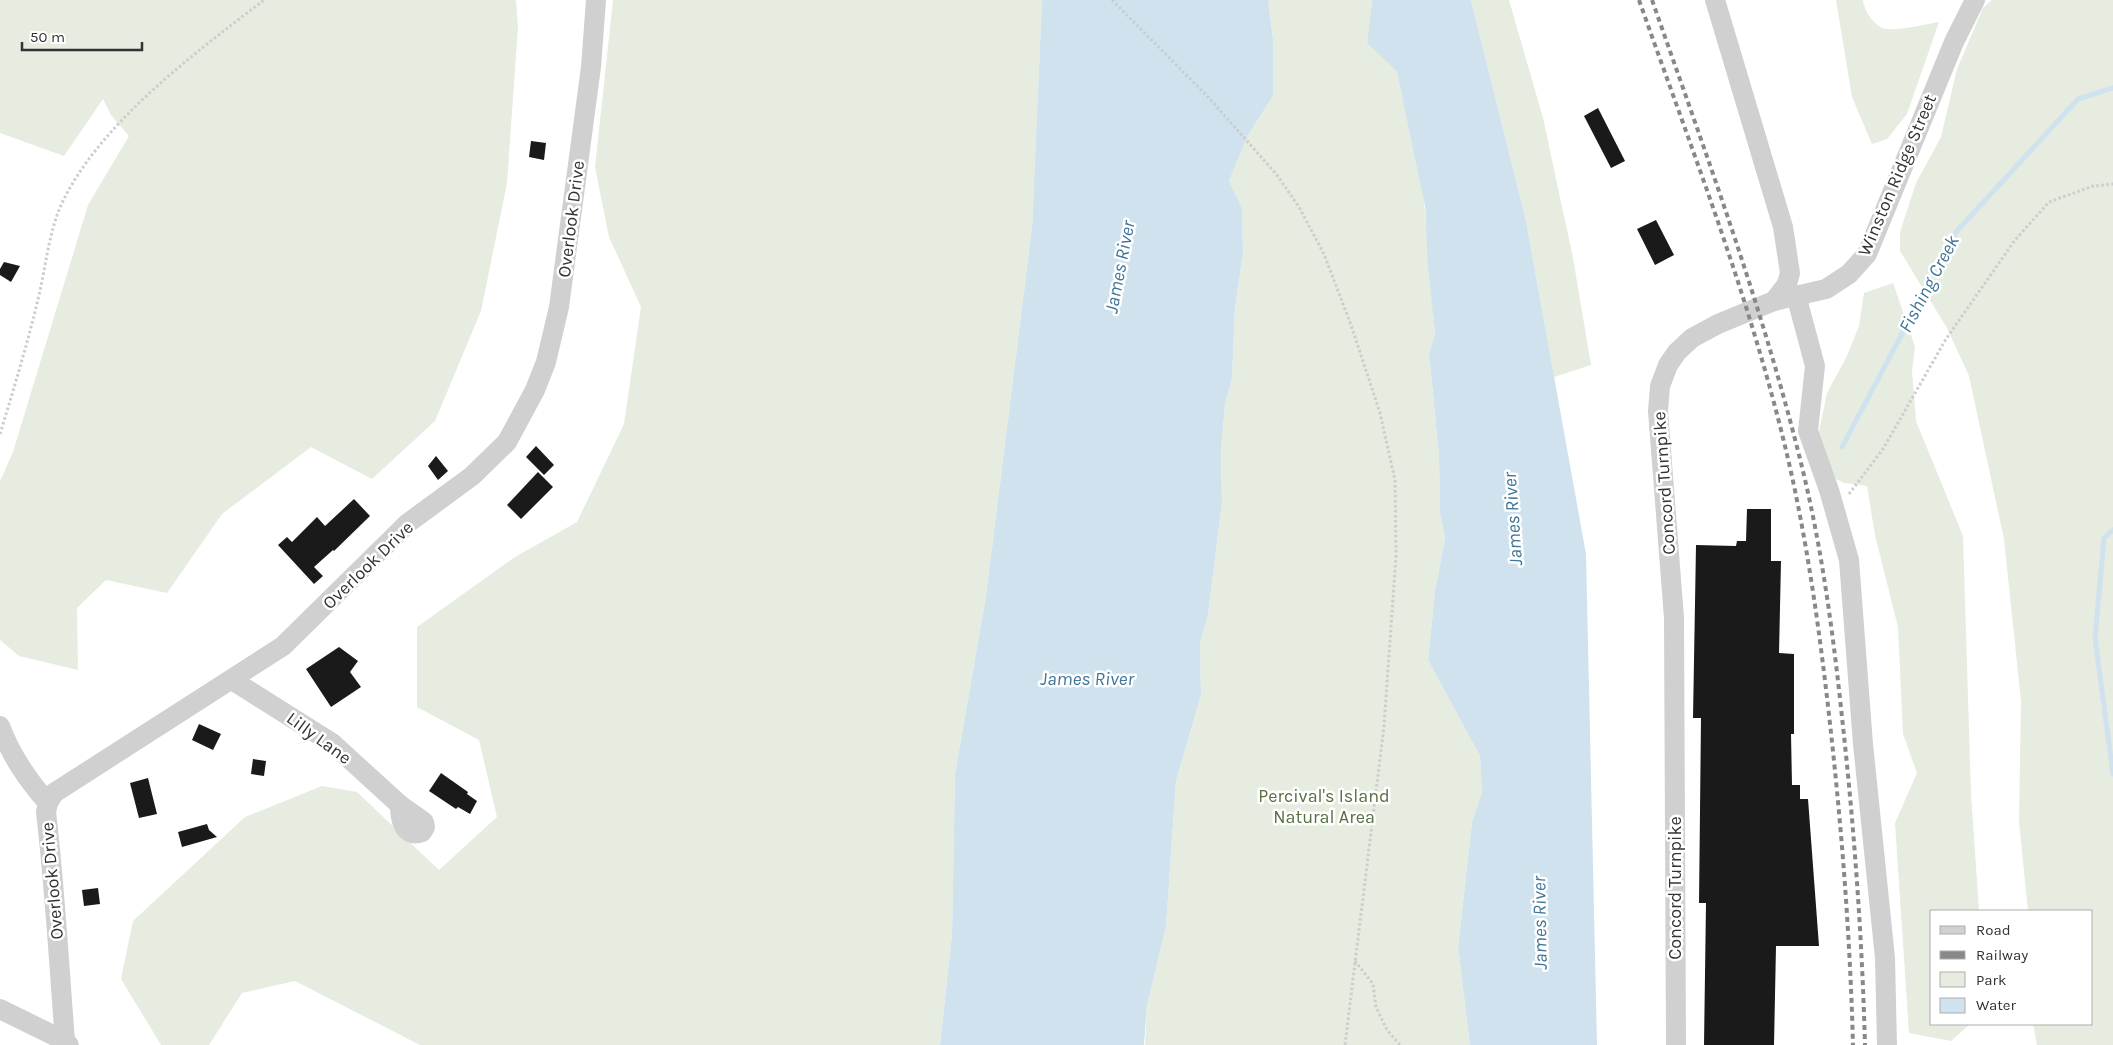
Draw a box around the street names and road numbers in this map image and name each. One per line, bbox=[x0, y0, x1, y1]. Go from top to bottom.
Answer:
street label: Winston Ridge Street bbox=[1853, 91, 1941, 259]
street label: Overlook Drive bbox=[553, 159, 589, 279]
street label: Concord Turnpike bbox=[1648, 411, 1680, 555]
street label: Overlook Drive bbox=[318, 516, 418, 614]
street label: Lilly Lane bbox=[282, 707, 356, 769]
street label: Concord Turnpike bbox=[1664, 816, 1686, 960]
street label: Overlook Drive bbox=[36, 821, 68, 941]

